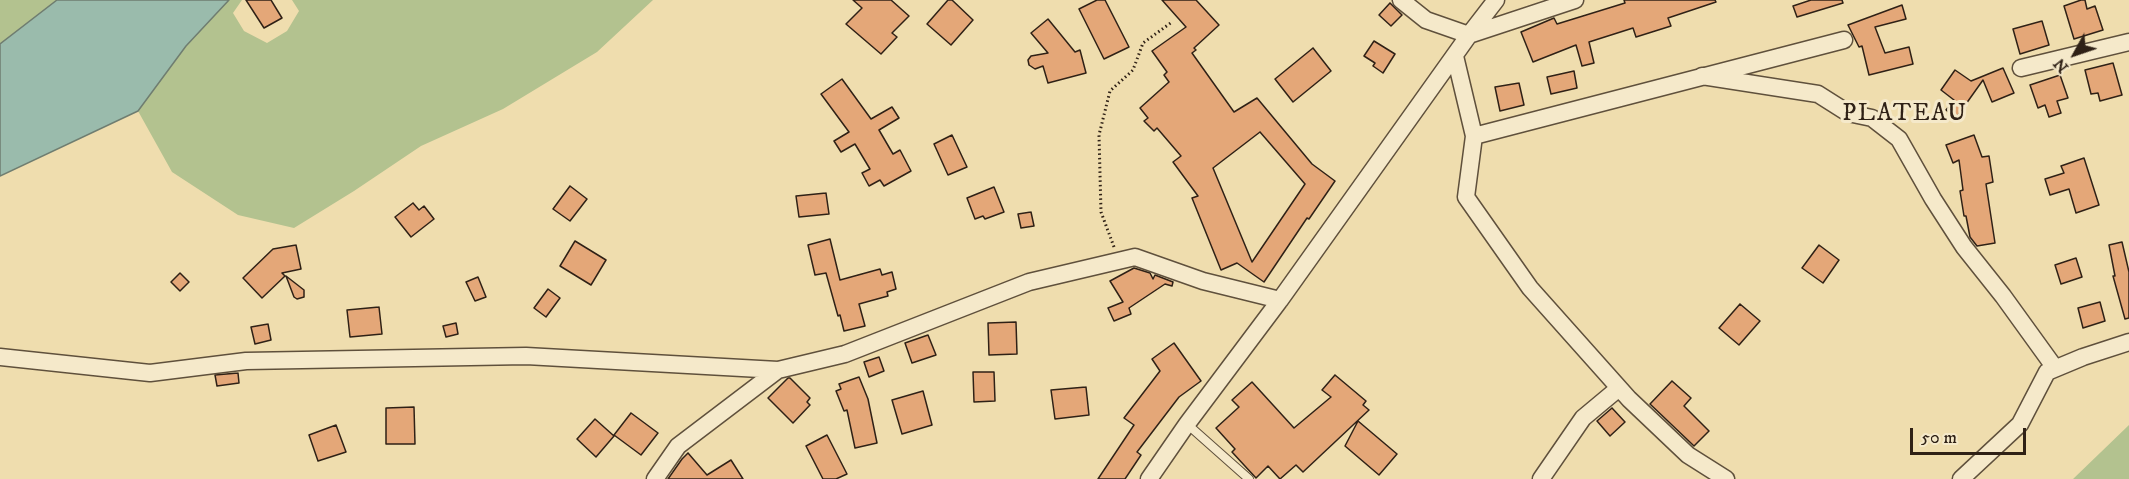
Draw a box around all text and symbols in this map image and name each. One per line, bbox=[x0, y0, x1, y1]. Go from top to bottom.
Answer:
north arrow bbox=[2045, 24, 2105, 84]
text: N bbox=[2049, 54, 2073, 77]
district label: PLATEAU bbox=[1842, 101, 1968, 129]
scale bar bbox=[1913, 416, 2028, 454]
text: 50 m bbox=[1921, 427, 1957, 449]

